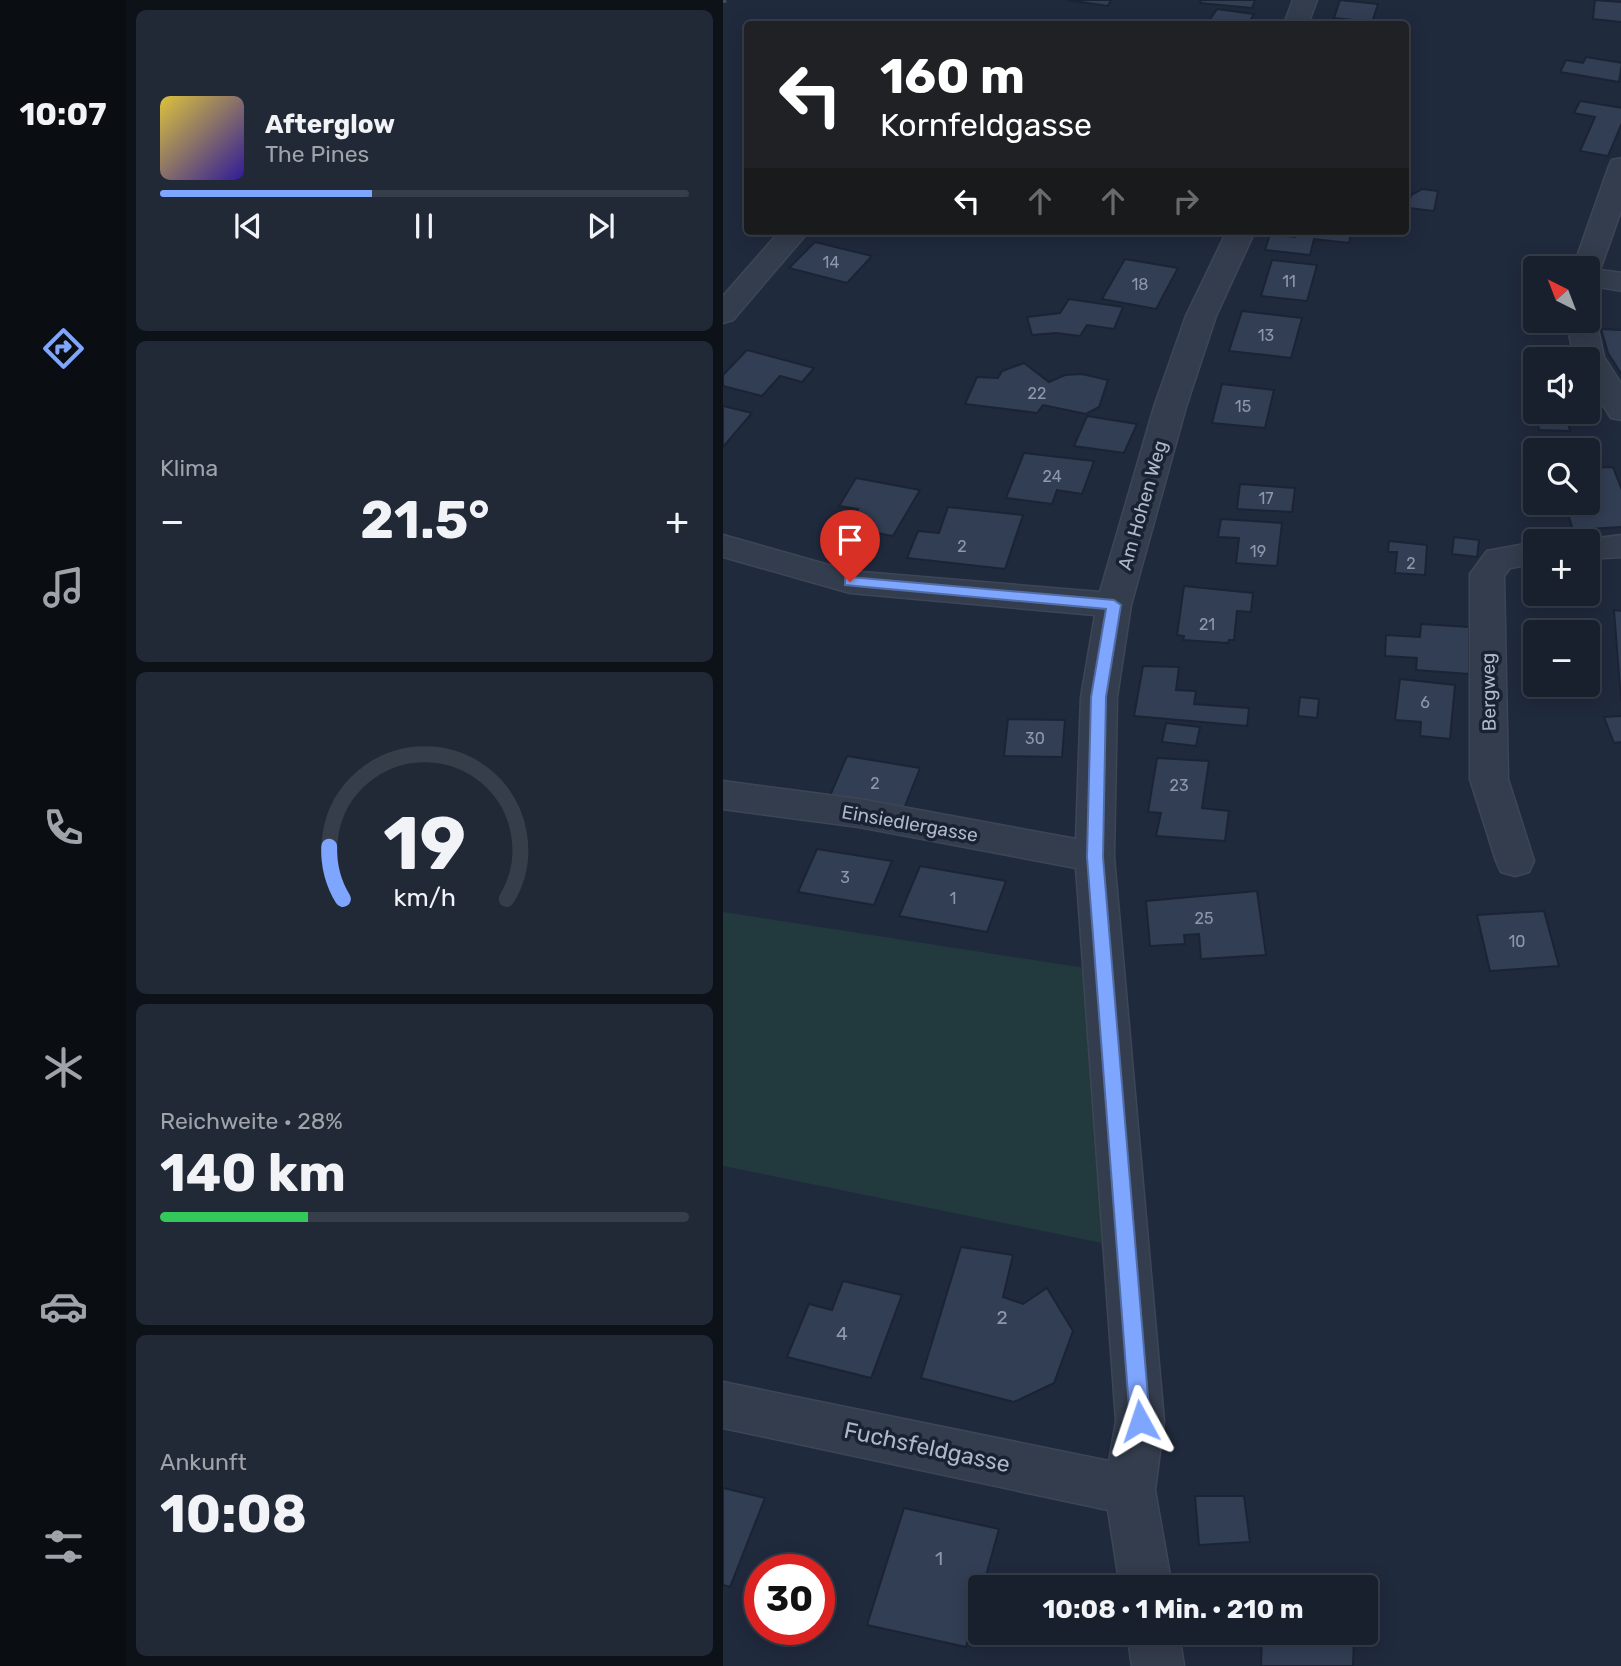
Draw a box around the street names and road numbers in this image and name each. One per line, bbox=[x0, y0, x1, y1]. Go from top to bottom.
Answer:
street label: Am Hohen Weg bbox=[1113, 438, 1172, 573]
street label: Bergweg bbox=[1476, 652, 1501, 732]
street label: Einsiedlergasse bbox=[840, 800, 980, 847]
street label: Fuchsfeldgasse bbox=[841, 1416, 1013, 1478]

